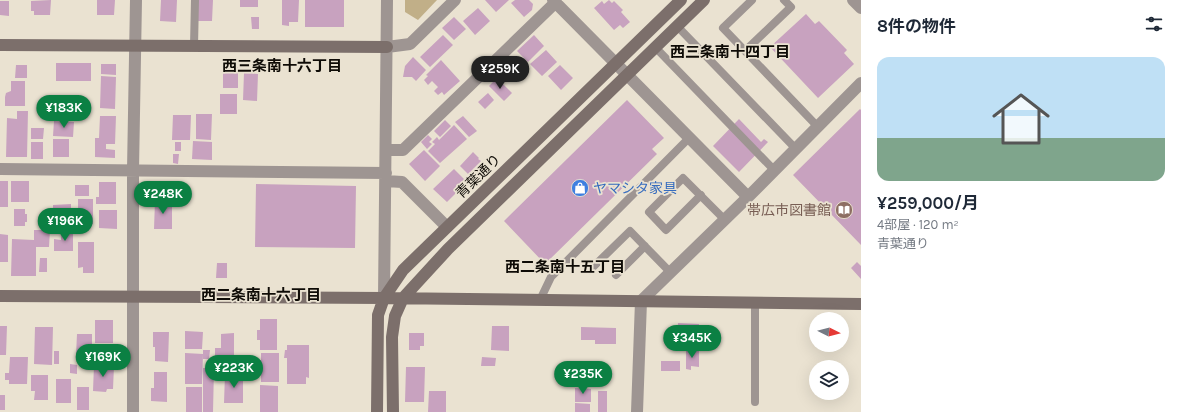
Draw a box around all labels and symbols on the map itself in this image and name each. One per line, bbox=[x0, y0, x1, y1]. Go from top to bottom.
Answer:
district label: 西三条南十四丁目 bbox=[670, 43, 790, 61]
pin: ¥259K bbox=[472, 56, 528, 90]
district label: 西三条南十六丁目 bbox=[222, 57, 342, 75]
pin: ¥183K bbox=[36, 95, 92, 129]
street label: 青葉通り bbox=[452, 151, 504, 202]
shop icon: ヤマシタ家具 bbox=[570, 178, 590, 198]
place label: ヤマシタ家具 bbox=[593, 180, 677, 197]
pin: ¥248K bbox=[135, 181, 191, 215]
library icon: 帯広市図書館 bbox=[834, 200, 854, 220]
place label: 帯広市図書館 bbox=[747, 202, 831, 219]
pin: ¥196K bbox=[37, 208, 93, 242]
district label: 西二条南十五丁目 bbox=[505, 258, 625, 276]
district label: 西二条南十六丁目 bbox=[201, 286, 321, 304]
north arrow bbox=[809, 312, 849, 352]
pin: ¥345K bbox=[664, 325, 720, 359]
pin: ¥169K bbox=[75, 344, 131, 378]
pin: ¥223K bbox=[206, 355, 262, 389]
pin: ¥235K bbox=[555, 361, 611, 395]

